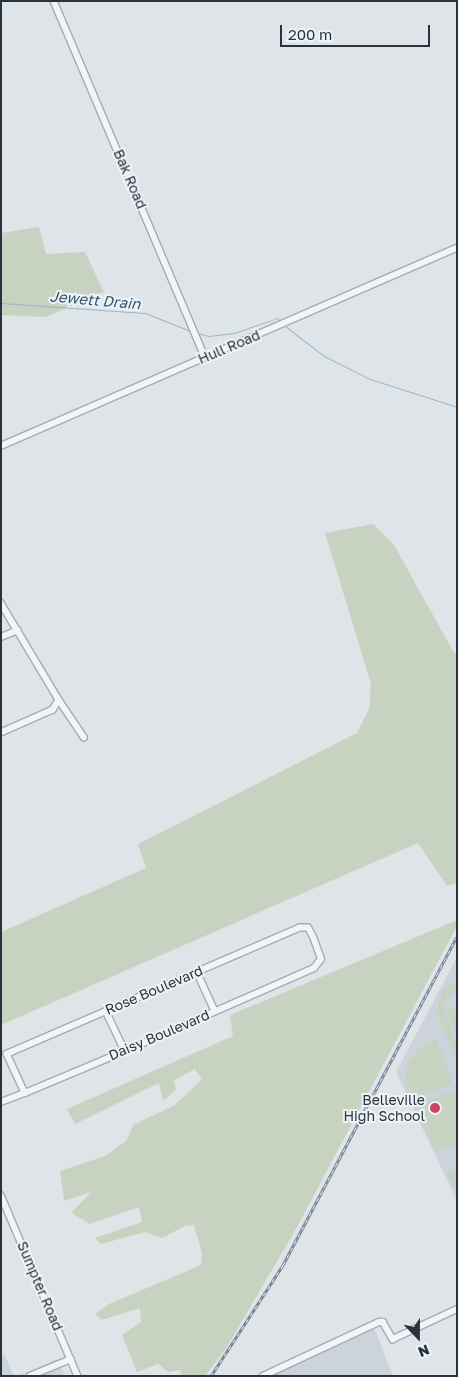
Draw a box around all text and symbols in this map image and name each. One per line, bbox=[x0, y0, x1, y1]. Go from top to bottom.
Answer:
scale bar bbox=[283, 15, 433, 47]
text: 200 m bbox=[288, 25, 332, 43]
street label: Bak Road bbox=[110, 147, 150, 211]
water label: Jewett Drain bbox=[49, 287, 141, 313]
street label: Hull Road bbox=[195, 326, 263, 368]
street label: Rose Boulevard bbox=[103, 962, 205, 1018]
street label: Daisy Boulevard bbox=[106, 1006, 212, 1064]
place label: Belleville High School bbox=[343, 1092, 425, 1124]
marker: Belleville High School bbox=[429, 1102, 441, 1114]
street label: Sumpter Road bbox=[14, 1239, 66, 1333]
north arrow bbox=[393, 1312, 443, 1362]
text: N bbox=[416, 1341, 432, 1361]

